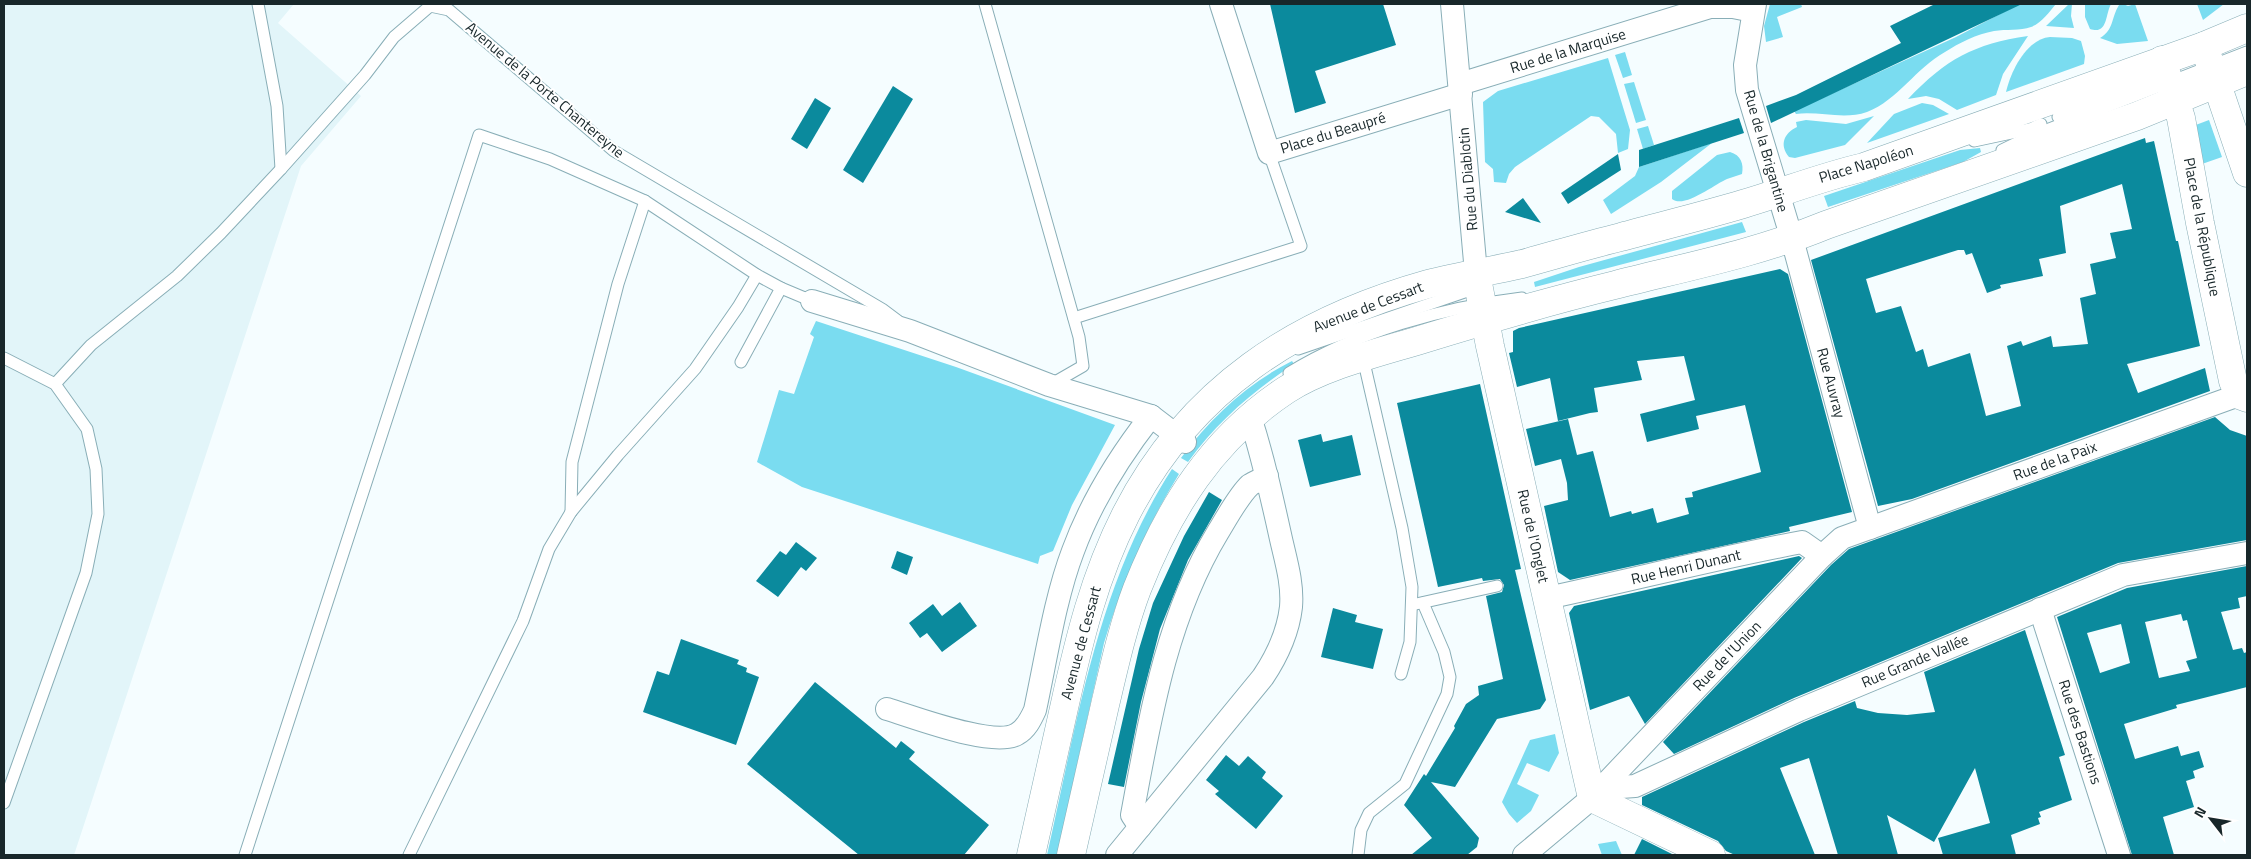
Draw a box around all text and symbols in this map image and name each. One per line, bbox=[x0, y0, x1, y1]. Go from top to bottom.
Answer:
street label: Avenue de la Porte Chantereyne bbox=[461, 16, 630, 163]
street label: Rue de la Marquise bbox=[1507, 22, 1629, 79]
street label: Rue de la Brigantine bbox=[1738, 87, 1795, 215]
street label: Place du Beaupré bbox=[1277, 106, 1388, 159]
street label: Rue du Diablotin bbox=[1452, 126, 1483, 232]
street label: Place Napoléon bbox=[1816, 138, 1916, 189]
street label: Place de la République bbox=[2178, 156, 2227, 298]
street label: Avenue de Cessart bbox=[1309, 275, 1427, 338]
street label: Rue Auvray bbox=[1811, 345, 1852, 421]
street label: Rue de la Paix bbox=[2010, 435, 2100, 486]
street label: Rue de l'Onglet bbox=[1512, 487, 1556, 586]
street label: Rue Henri Dunant bbox=[1629, 543, 1744, 590]
street label: Avenue de Cessart bbox=[1054, 583, 1107, 702]
street label: Rue de l'Union bbox=[1687, 615, 1766, 696]
street label: Rue Grande Vallée bbox=[1857, 628, 1972, 694]
street label: Rue des Bastions bbox=[2053, 676, 2108, 787]
north arrow bbox=[2186, 794, 2236, 844]
text: N bbox=[2188, 802, 2211, 822]

